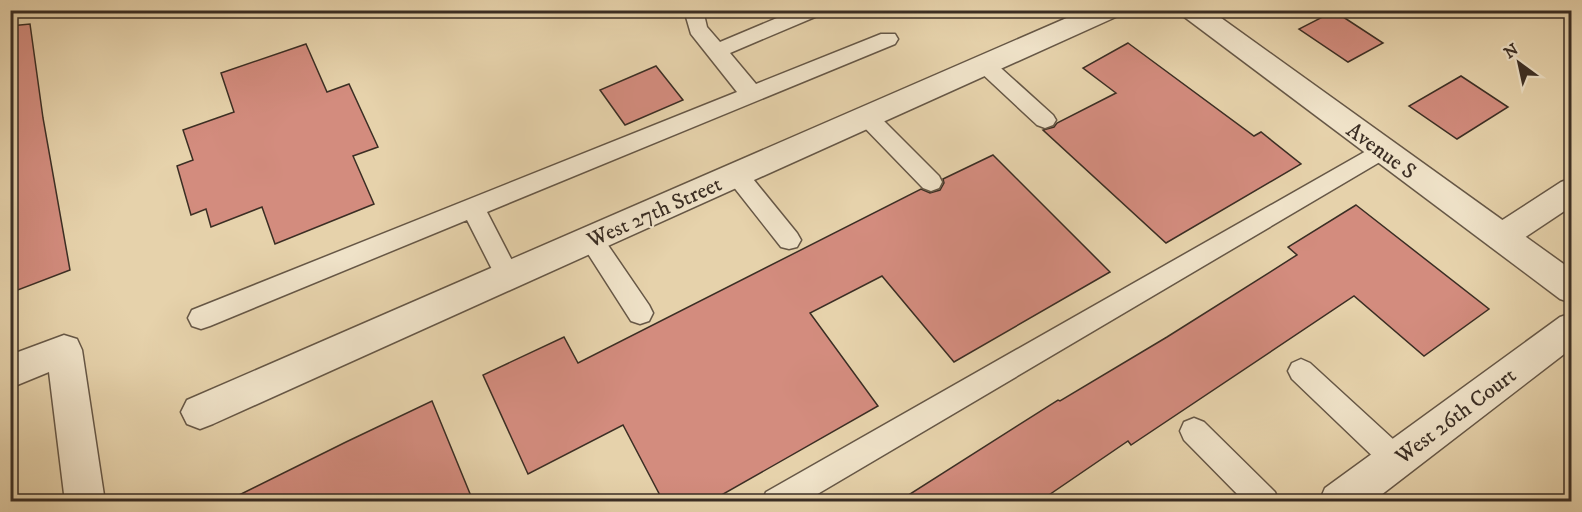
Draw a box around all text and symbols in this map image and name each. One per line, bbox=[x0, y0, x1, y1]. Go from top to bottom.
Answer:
north arrow bbox=[1489, 33, 1549, 93]
text: N bbox=[1500, 39, 1522, 63]
street label: Avenue S bbox=[1341, 117, 1421, 186]
street label: West 27th Street bbox=[582, 171, 726, 255]
street label: West 26th Court bbox=[1389, 362, 1522, 471]

